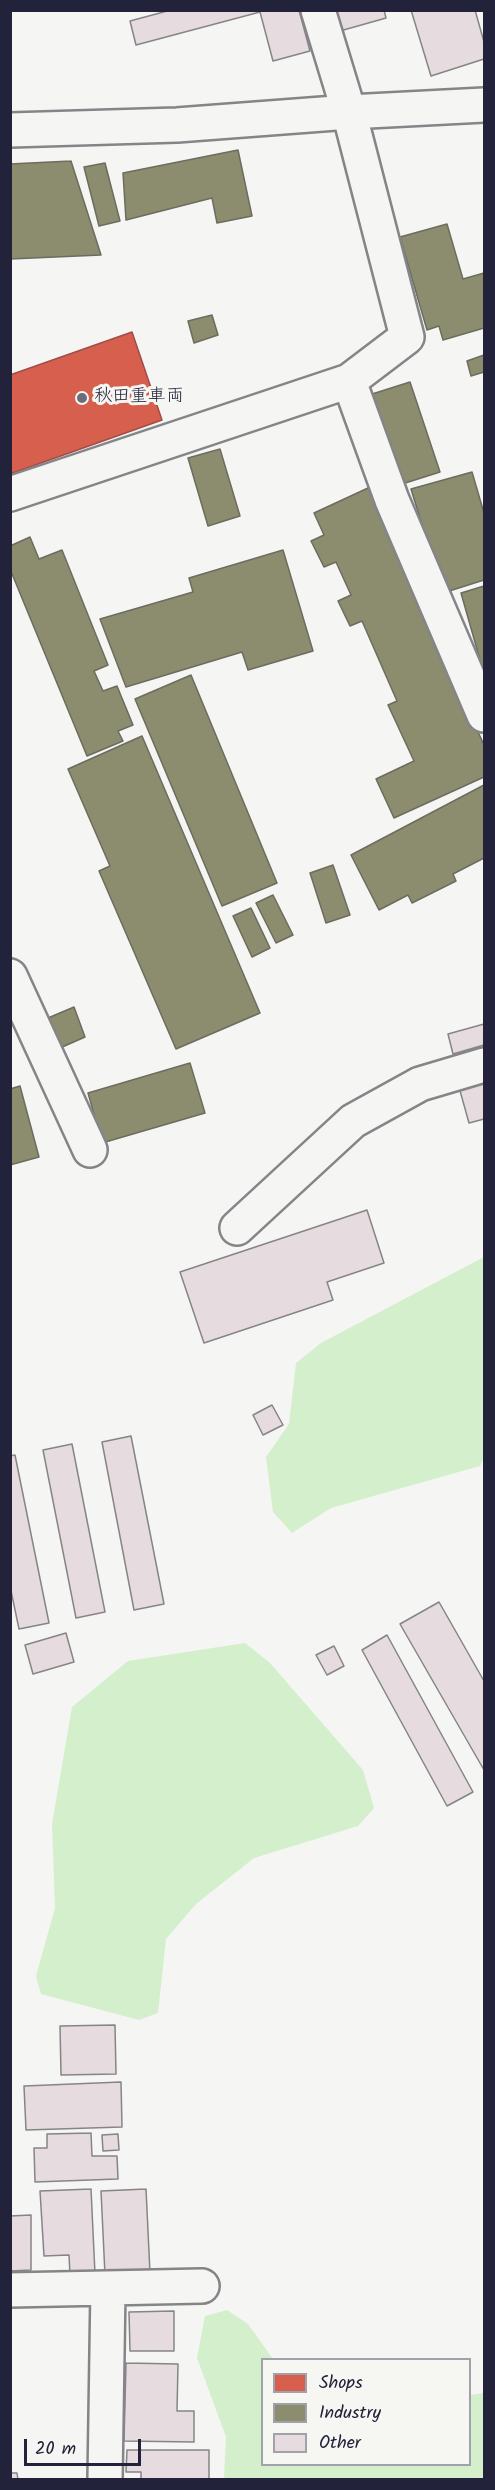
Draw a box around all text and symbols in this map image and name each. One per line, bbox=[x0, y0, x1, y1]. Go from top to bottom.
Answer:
place label: 秋田重車両 bbox=[94, 387, 184, 409]
marker: 秋田重車両 bbox=[75, 391, 89, 405]
legend bbox=[261, 2358, 471, 2466]
text: Shops bbox=[319, 2369, 363, 2398]
text: Industry bbox=[319, 2399, 381, 2428]
scale bar bbox=[27, 2427, 144, 2465]
text: Other bbox=[319, 2429, 361, 2458]
text: 20 m bbox=[35, 2435, 76, 2464]

